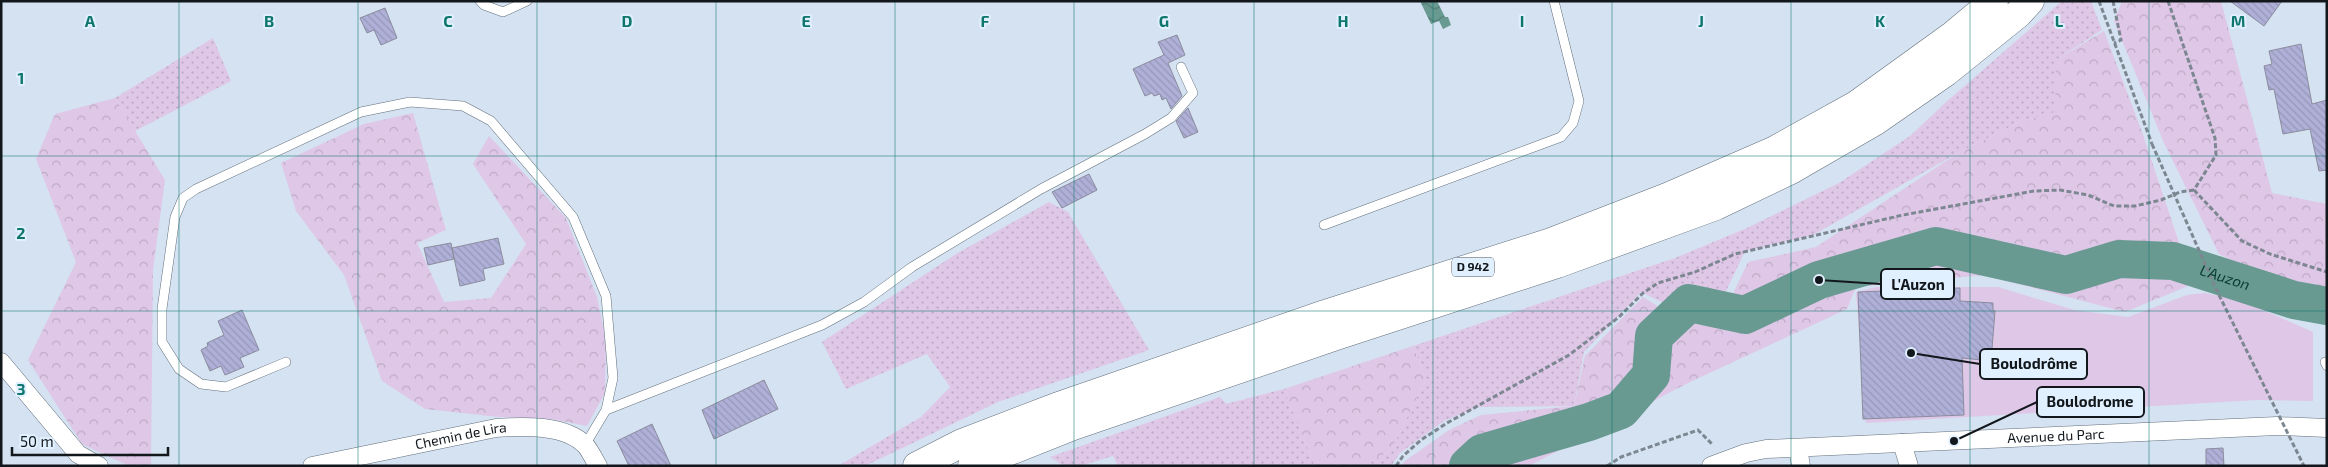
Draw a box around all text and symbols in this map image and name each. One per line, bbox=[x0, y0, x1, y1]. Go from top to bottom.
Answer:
text: A bbox=[85, 11, 96, 30]
text: B bbox=[264, 11, 274, 30]
text: C bbox=[443, 11, 453, 30]
text: D bbox=[622, 11, 633, 30]
text: E bbox=[801, 11, 811, 30]
text: F bbox=[981, 11, 990, 30]
text: G bbox=[1159, 11, 1169, 30]
text: H bbox=[1337, 11, 1349, 30]
text: I bbox=[1520, 11, 1524, 30]
text: J bbox=[1698, 11, 1704, 30]
text: K bbox=[1875, 11, 1886, 30]
text: L bbox=[2055, 11, 2064, 30]
text: M bbox=[2231, 11, 2245, 30]
text: 1 bbox=[18, 68, 24, 87]
text: 2 bbox=[16, 223, 26, 242]
road number: D 942 bbox=[1452, 258, 1494, 276]
water label: L'Auzon bbox=[2198, 260, 2252, 293]
callout: L'Auzon bbox=[1881, 269, 1954, 299]
text: L'Auzon bbox=[1891, 275, 1945, 293]
callout: Boulodrôme bbox=[1980, 349, 2087, 379]
text: Boulodrôme bbox=[1991, 354, 2077, 372]
text: 3 bbox=[16, 379, 26, 398]
callout: Boulodrome bbox=[2037, 387, 2144, 417]
text: Boulodrome bbox=[2047, 392, 2133, 410]
street label: Chemin de Lira bbox=[413, 418, 507, 453]
scale bar bbox=[12, 424, 169, 456]
street label: Avenue du Parc bbox=[2007, 425, 2105, 446]
text: 50 m bbox=[20, 432, 54, 450]

